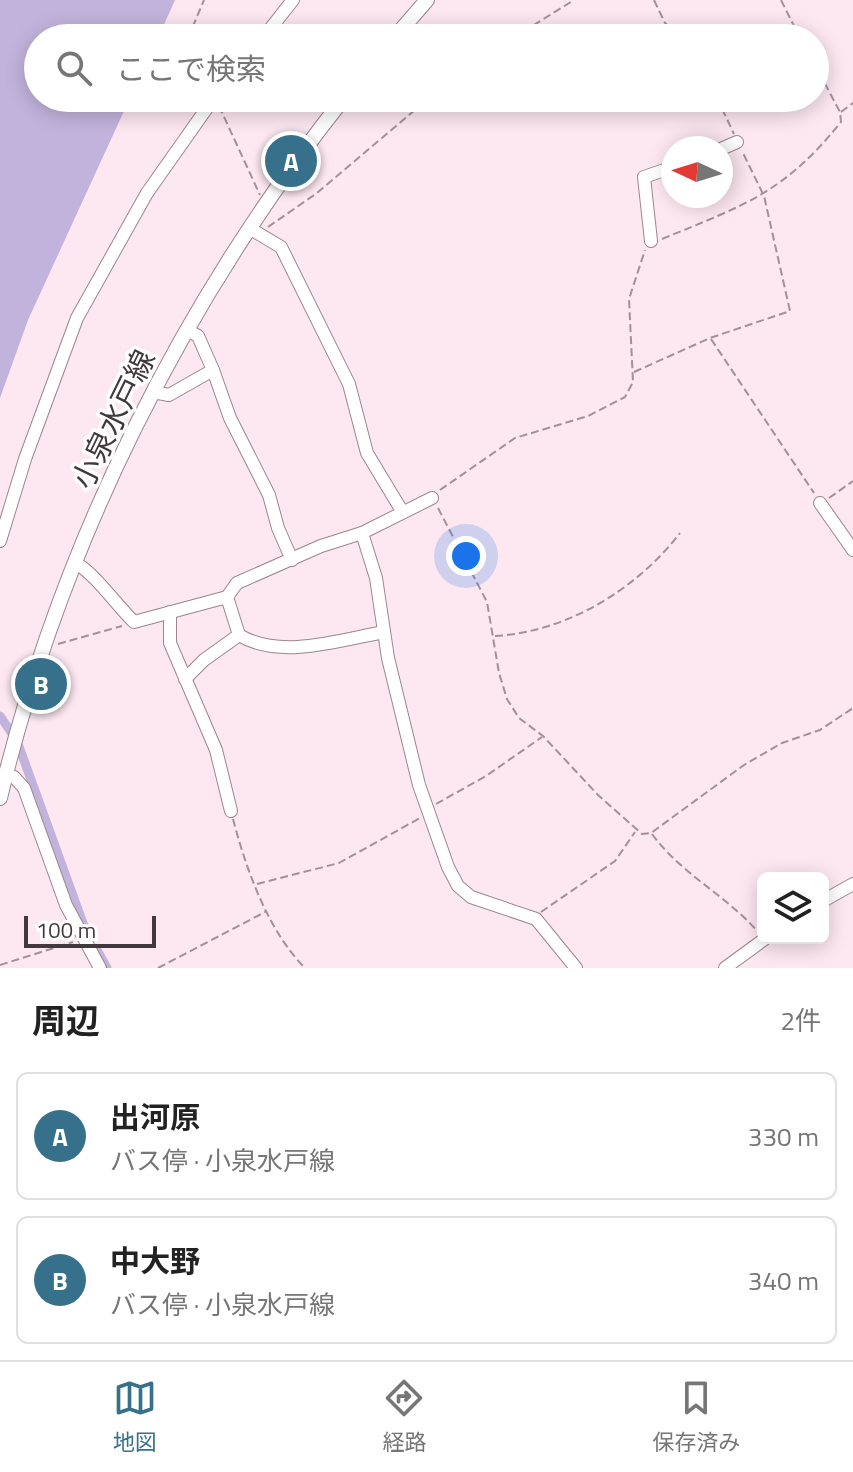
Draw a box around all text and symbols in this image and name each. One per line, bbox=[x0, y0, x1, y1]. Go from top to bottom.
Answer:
search box bbox=[24, 24, 829, 112]
icon: search bbox=[52, 46, 96, 90]
text: ここで検索 bbox=[116, 46, 266, 92]
pin: A bbox=[265, 131, 317, 191]
north arrow bbox=[661, 136, 733, 208]
street label: 小泉水戸線 bbox=[59, 342, 167, 496]
your location bbox=[446, 536, 486, 576]
pin: B bbox=[15, 654, 67, 714]
map controls bbox=[757, 872, 829, 944]
button: layers bbox=[757, 872, 829, 944]
scale bar bbox=[24, 912, 156, 948]
text: 100 m bbox=[36, 913, 96, 947]
text: 周辺 bbox=[32, 994, 100, 1046]
text: 2件 bbox=[780, 1001, 821, 1040]
text: 出河原 bbox=[110, 1094, 200, 1140]
text: A bbox=[52, 1117, 68, 1156]
text: 330 m bbox=[748, 1117, 819, 1156]
text: バス停 · 小泉水戸線 bbox=[110, 1141, 335, 1180]
text: 中大野 bbox=[110, 1238, 200, 1284]
text: B bbox=[52, 1261, 68, 1300]
text: 340 m bbox=[748, 1261, 819, 1300]
text: バス停 · 小泉水戸線 bbox=[110, 1285, 335, 1324]
tab: 地図 bbox=[113, 1376, 157, 1459]
tab: 経路 bbox=[382, 1376, 426, 1459]
tab: 保存済み bbox=[652, 1376, 740, 1459]

